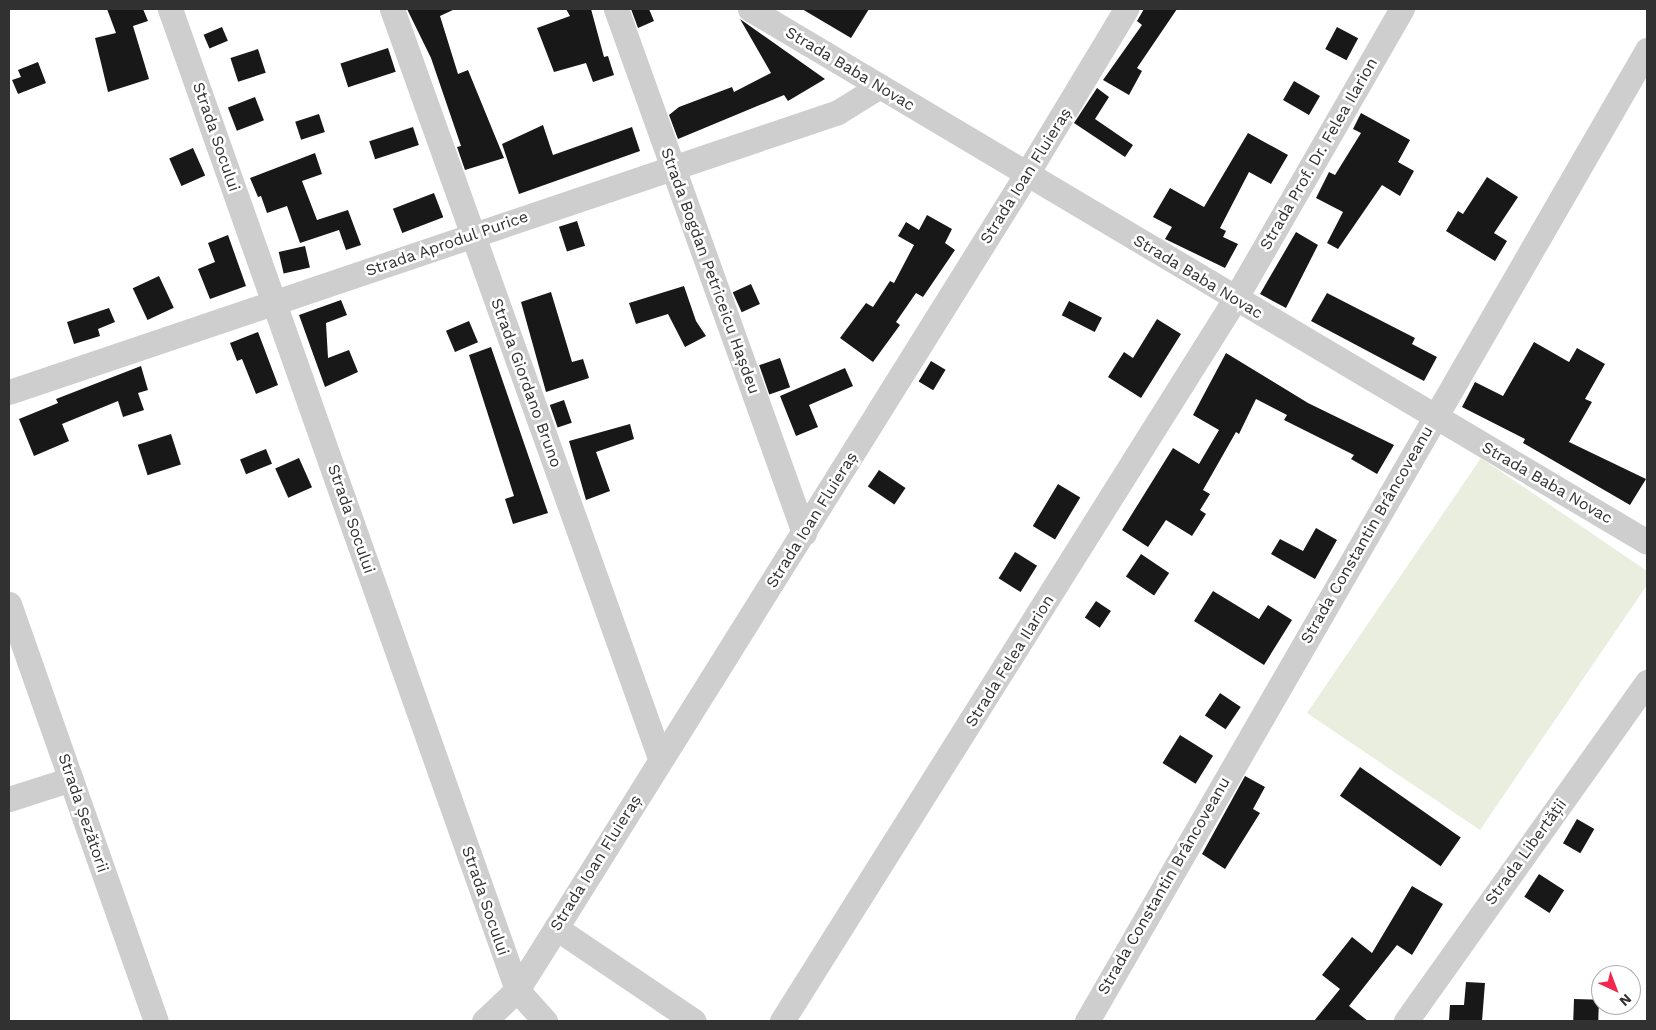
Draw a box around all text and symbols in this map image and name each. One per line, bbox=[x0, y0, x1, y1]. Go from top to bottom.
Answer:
street label: Strada Baba Novac bbox=[782, 23, 918, 115]
street label: Strada Prof. Dr. Felea Ilarion bbox=[1256, 54, 1382, 254]
street label: Strada Socului bbox=[188, 80, 244, 194]
street label: Strada Ioan Fluieraș bbox=[976, 104, 1076, 248]
street label: Strada Bogdan Petriceicu Hașdeu bbox=[656, 145, 764, 397]
street label: Strada Aprodul Purice bbox=[362, 207, 532, 281]
street label: Strada Baba Novac bbox=[1130, 231, 1266, 323]
street label: Strada Giordano Bruno bbox=[486, 296, 566, 470]
street label: Strada Constantin Brâncoveanu bbox=[1297, 423, 1437, 647]
street label: Strada Baba Novac bbox=[1478, 438, 1616, 528]
street label: Strada Ioan Fluieraș bbox=[762, 448, 862, 592]
street label: Strada Socului bbox=[323, 462, 379, 576]
street label: Strada Felea Ilarion bbox=[961, 591, 1059, 731]
street label: Strada Șezătorii bbox=[54, 751, 112, 875]
street label: Strada Constantin Brâncoveanu bbox=[1094, 774, 1234, 998]
street label: Strada Ioan Fluieraș bbox=[546, 791, 646, 935]
street label: Strada Libertății bbox=[1481, 795, 1571, 909]
street label: Strada Socului bbox=[457, 844, 513, 958]
north arrow bbox=[1591, 965, 1641, 1015]
text: N bbox=[1616, 991, 1635, 1010]

